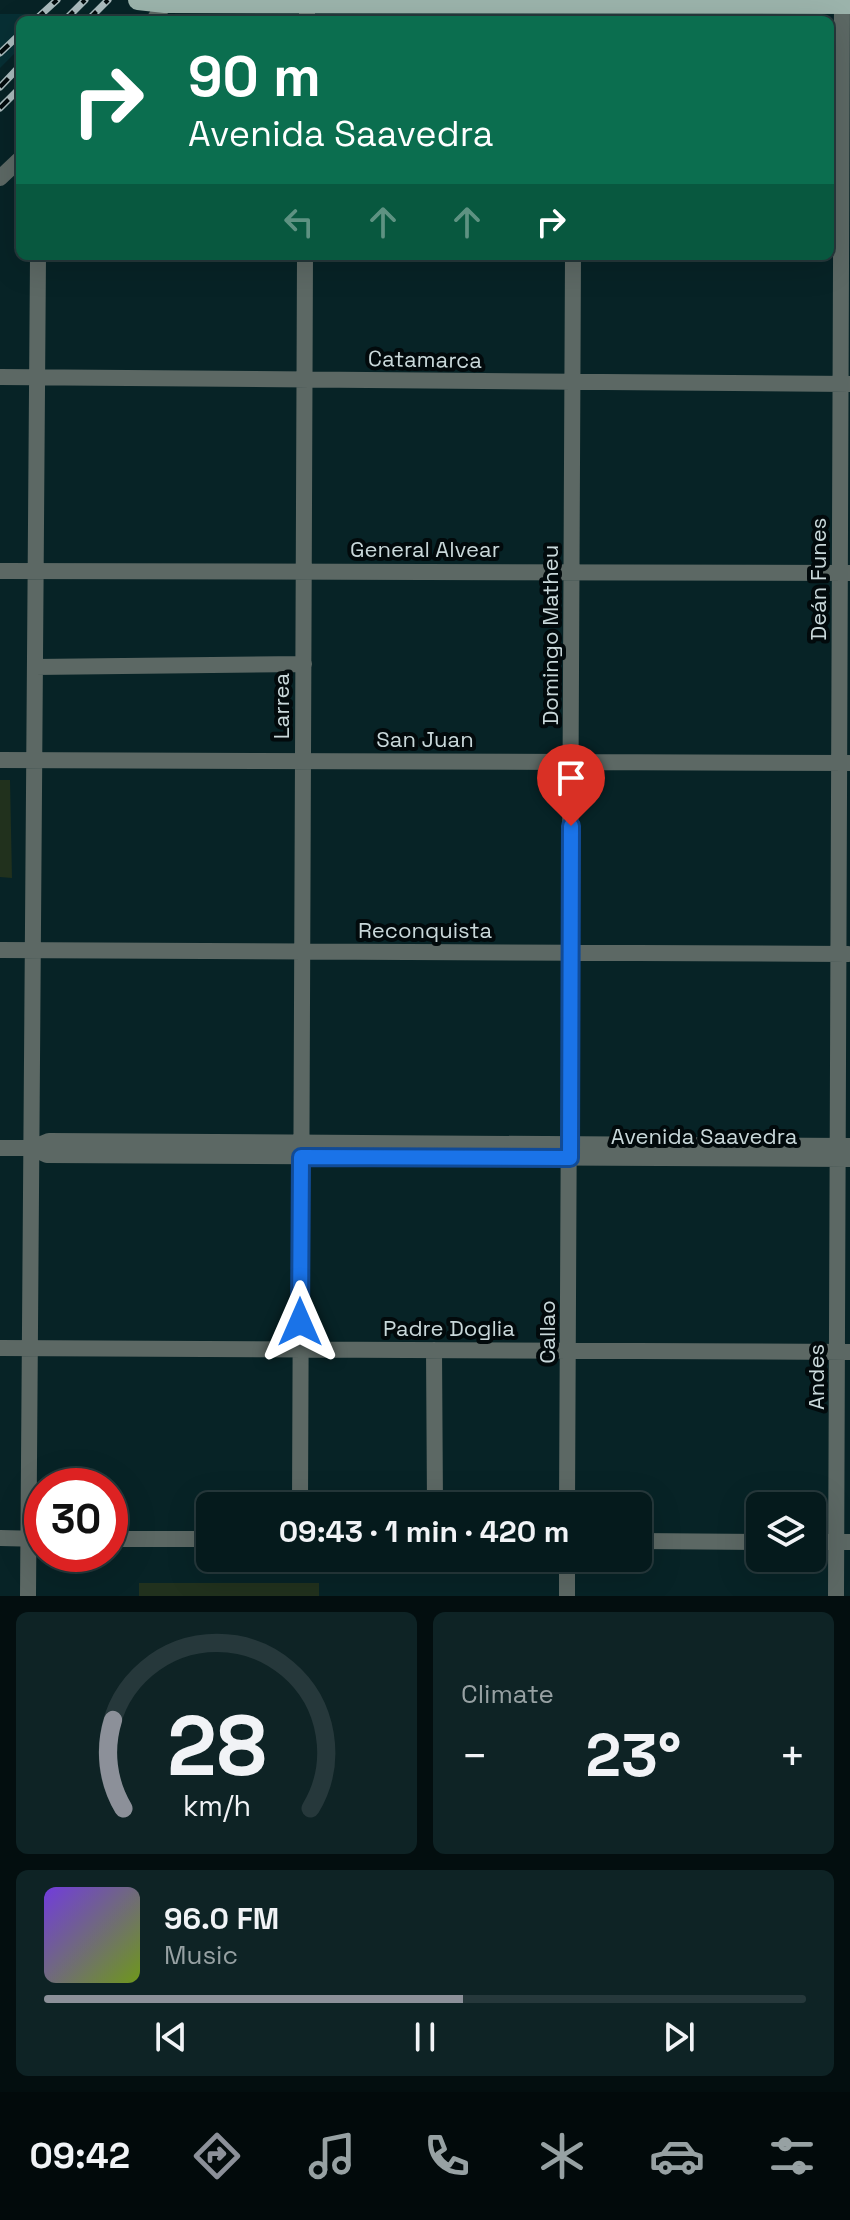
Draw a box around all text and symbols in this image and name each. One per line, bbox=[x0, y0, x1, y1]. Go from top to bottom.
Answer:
text: 90 m bbox=[188, 41, 321, 112]
icon: right bbox=[56, 48, 160, 152]
text: Avenida Saavedra bbox=[188, 111, 493, 157]
icon: left bbox=[277, 200, 321, 244]
icon: ahead bbox=[361, 200, 405, 244]
icon: ahead bbox=[445, 200, 489, 244]
icon: right bbox=[529, 200, 573, 244]
street label: Catamarca bbox=[368, 344, 483, 374]
street label: Deán Funes bbox=[804, 518, 832, 640]
street label: General Alvear bbox=[350, 535, 500, 563]
street label: Domingo Matheu bbox=[536, 545, 564, 725]
street label: Larrea bbox=[267, 672, 295, 739]
street label: San Juan bbox=[376, 725, 474, 753]
pin bbox=[537, 744, 605, 826]
icon: arrive bbox=[549, 756, 593, 800]
street label: Reconquista bbox=[358, 916, 492, 944]
street label: Avenida Saavedra bbox=[611, 1122, 798, 1150]
position arrow bbox=[258, 1280, 342, 1364]
street label: Callao bbox=[533, 1300, 561, 1364]
street label: Padre Doglia bbox=[383, 1314, 515, 1342]
street label: Andes bbox=[802, 1344, 830, 1410]
speed limit sign: 30 bbox=[24, 1468, 128, 1572]
map controls bbox=[746, 1492, 826, 1572]
button: layers bbox=[746, 1492, 826, 1572]
text: 09:43 · 1 min · 420 m bbox=[279, 1512, 569, 1551]
text: Climate bbox=[461, 1677, 554, 1711]
text: 28 bbox=[167, 1693, 266, 1799]
text: 23° bbox=[586, 1717, 681, 1794]
text: − bbox=[461, 1728, 488, 1784]
text: + bbox=[779, 1728, 806, 1784]
text: km/h bbox=[182, 1788, 251, 1824]
text: 96.0 FM bbox=[164, 1899, 279, 1938]
text: Music bbox=[164, 1938, 238, 1972]
icon: previous bbox=[149, 2015, 193, 2059]
icon: pause bbox=[403, 2015, 447, 2059]
icon: next bbox=[657, 2015, 701, 2059]
icon: directions bbox=[189, 2128, 245, 2184]
icon: music bbox=[304, 2128, 360, 2184]
icon: phone bbox=[419, 2128, 475, 2184]
icon: climate bbox=[534, 2128, 590, 2184]
icon: car bbox=[649, 2128, 705, 2184]
icon: filters bbox=[764, 2128, 820, 2184]
text: 09:42 bbox=[30, 2133, 130, 2179]

